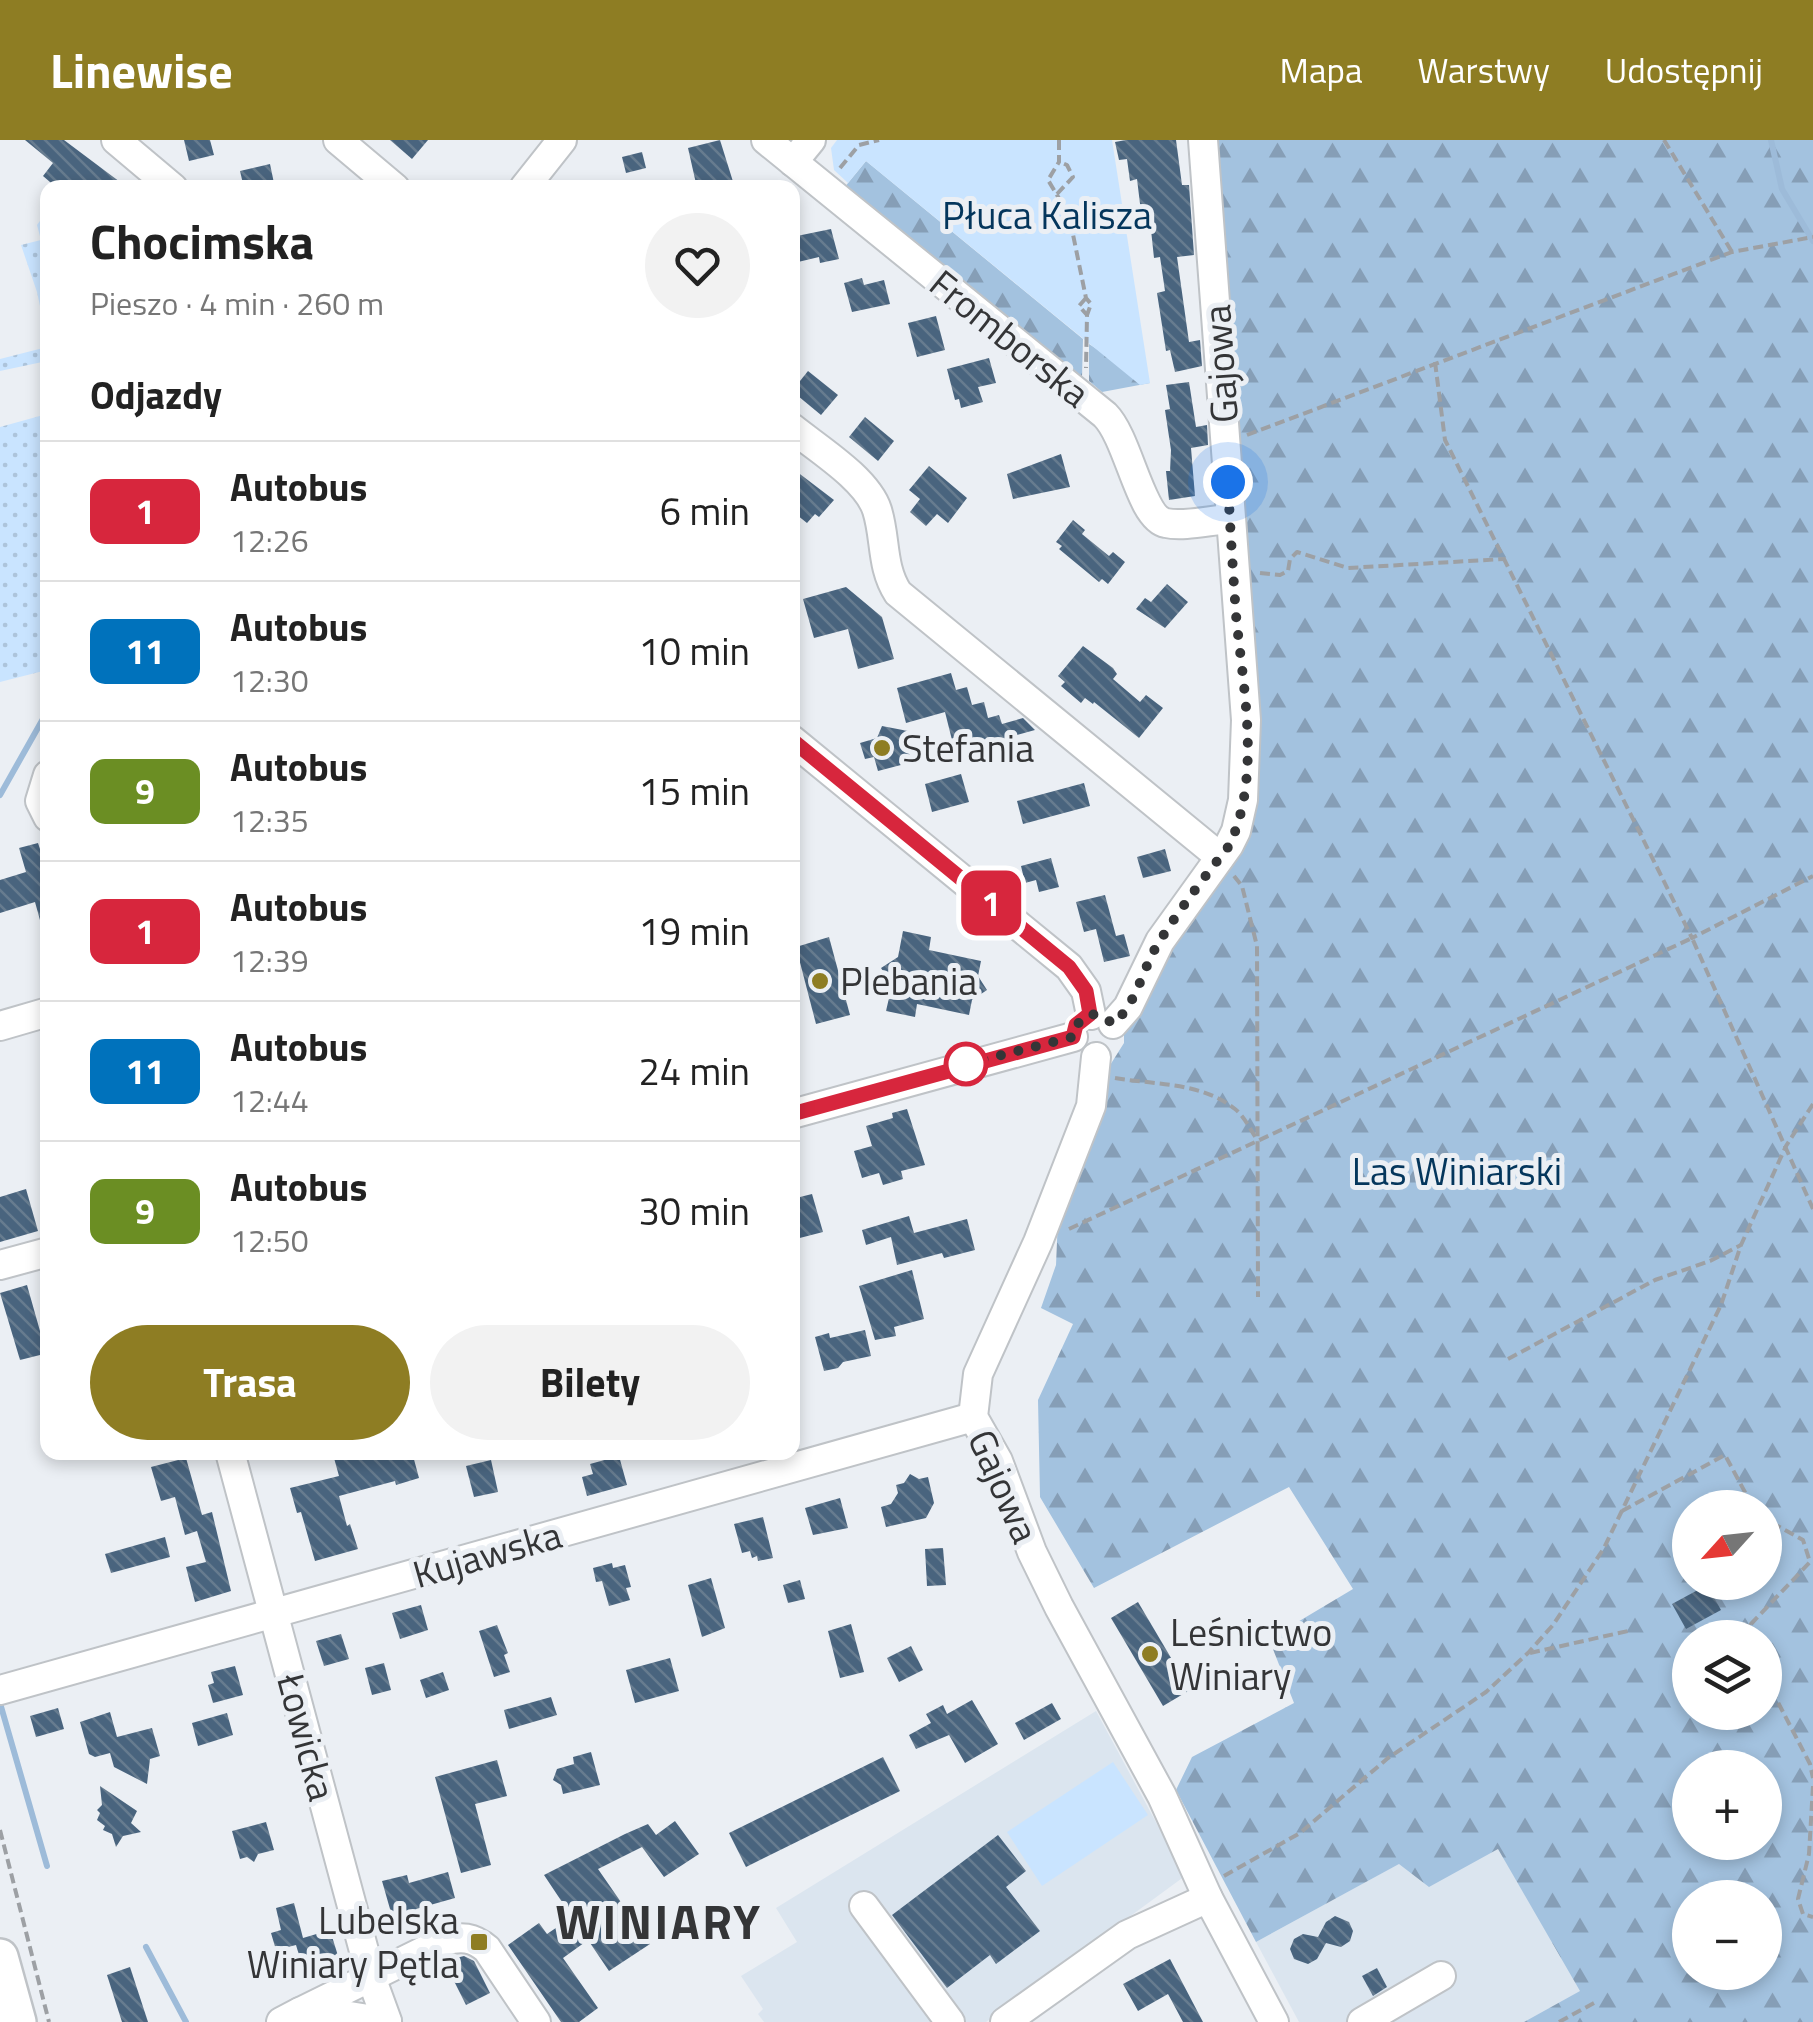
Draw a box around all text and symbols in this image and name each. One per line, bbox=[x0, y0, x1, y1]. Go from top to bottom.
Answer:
text: Linewise bbox=[50, 34, 233, 107]
text: Mapa bbox=[1280, 43, 1363, 97]
text: Warstwy bbox=[1418, 43, 1550, 97]
text: Udostępnij bbox=[1605, 43, 1763, 97]
park label: Płuca Kalisza bbox=[942, 186, 1152, 244]
text: Chocimska bbox=[90, 205, 314, 278]
button: heart bbox=[645, 213, 750, 318]
street label: Fromborska bbox=[917, 255, 1103, 421]
text: Pieszo · 4 min · 260 m bbox=[90, 279, 384, 327]
street label: Gajowa bbox=[1187, 303, 1253, 425]
text: Odjazdy bbox=[90, 366, 222, 424]
your location bbox=[1203, 457, 1253, 507]
text: Autobus bbox=[230, 458, 368, 516]
text: 6 min bbox=[660, 482, 750, 540]
text: 1 bbox=[135, 484, 155, 538]
text: 12:26 bbox=[230, 516, 309, 564]
text: Autobus bbox=[230, 598, 368, 656]
text: 10 min bbox=[639, 622, 750, 680]
text: 11 bbox=[125, 624, 165, 678]
text: 12:30 bbox=[230, 656, 309, 704]
place label: Stefania bbox=[902, 719, 1034, 777]
marker: Stefania bbox=[871, 737, 893, 759]
text: Autobus bbox=[230, 738, 368, 796]
text: 15 min bbox=[639, 762, 750, 820]
text: 9 bbox=[135, 764, 155, 818]
text: 12:35 bbox=[230, 796, 309, 844]
line badge: 1 bbox=[958, 870, 1024, 936]
text: 1 bbox=[981, 876, 1001, 930]
text: Autobus bbox=[230, 878, 368, 936]
text: 19 min bbox=[639, 902, 750, 960]
text: 1 bbox=[135, 904, 155, 958]
text: 12:39 bbox=[230, 936, 309, 984]
place label: Plebania bbox=[840, 952, 977, 1010]
marker: Plebania bbox=[809, 970, 831, 992]
text: Autobus bbox=[230, 1018, 368, 1076]
text: 24 min bbox=[639, 1042, 750, 1100]
unlabelled marker bbox=[945, 1043, 987, 1085]
text: 11 bbox=[125, 1044, 165, 1098]
text: 12:44 bbox=[230, 1076, 309, 1124]
park label: Las Winiarski bbox=[1352, 1142, 1562, 1200]
text: Autobus bbox=[230, 1158, 368, 1216]
text: 30 min bbox=[639, 1182, 750, 1240]
text: 9 bbox=[135, 1184, 155, 1238]
text: 12:50 bbox=[230, 1216, 309, 1264]
button: Trasa bbox=[90, 1325, 410, 1440]
button: Bilety bbox=[430, 1325, 750, 1440]
street label: Gajowa bbox=[953, 1420, 1055, 1552]
north arrow bbox=[1672, 1490, 1782, 1600]
map controls bbox=[1672, 1490, 1782, 1990]
street label: Kujawska bbox=[406, 1505, 568, 1603]
place label: Leśnictwo Winiary bbox=[1170, 1603, 1332, 1705]
button: layers bbox=[1672, 1620, 1782, 1730]
marker: Leśnictwo Winiary bbox=[1139, 1643, 1161, 1665]
street label: Łowicka bbox=[262, 1666, 352, 1807]
button: + bbox=[1672, 1750, 1782, 1860]
button: − bbox=[1672, 1880, 1782, 1990]
district label: WINIARY bbox=[555, 1885, 763, 1958]
place label: Lubelska Winiary Pętla bbox=[247, 1891, 459, 1993]
marker: Lubelska Winiary Pętla bbox=[468, 1931, 490, 1953]

